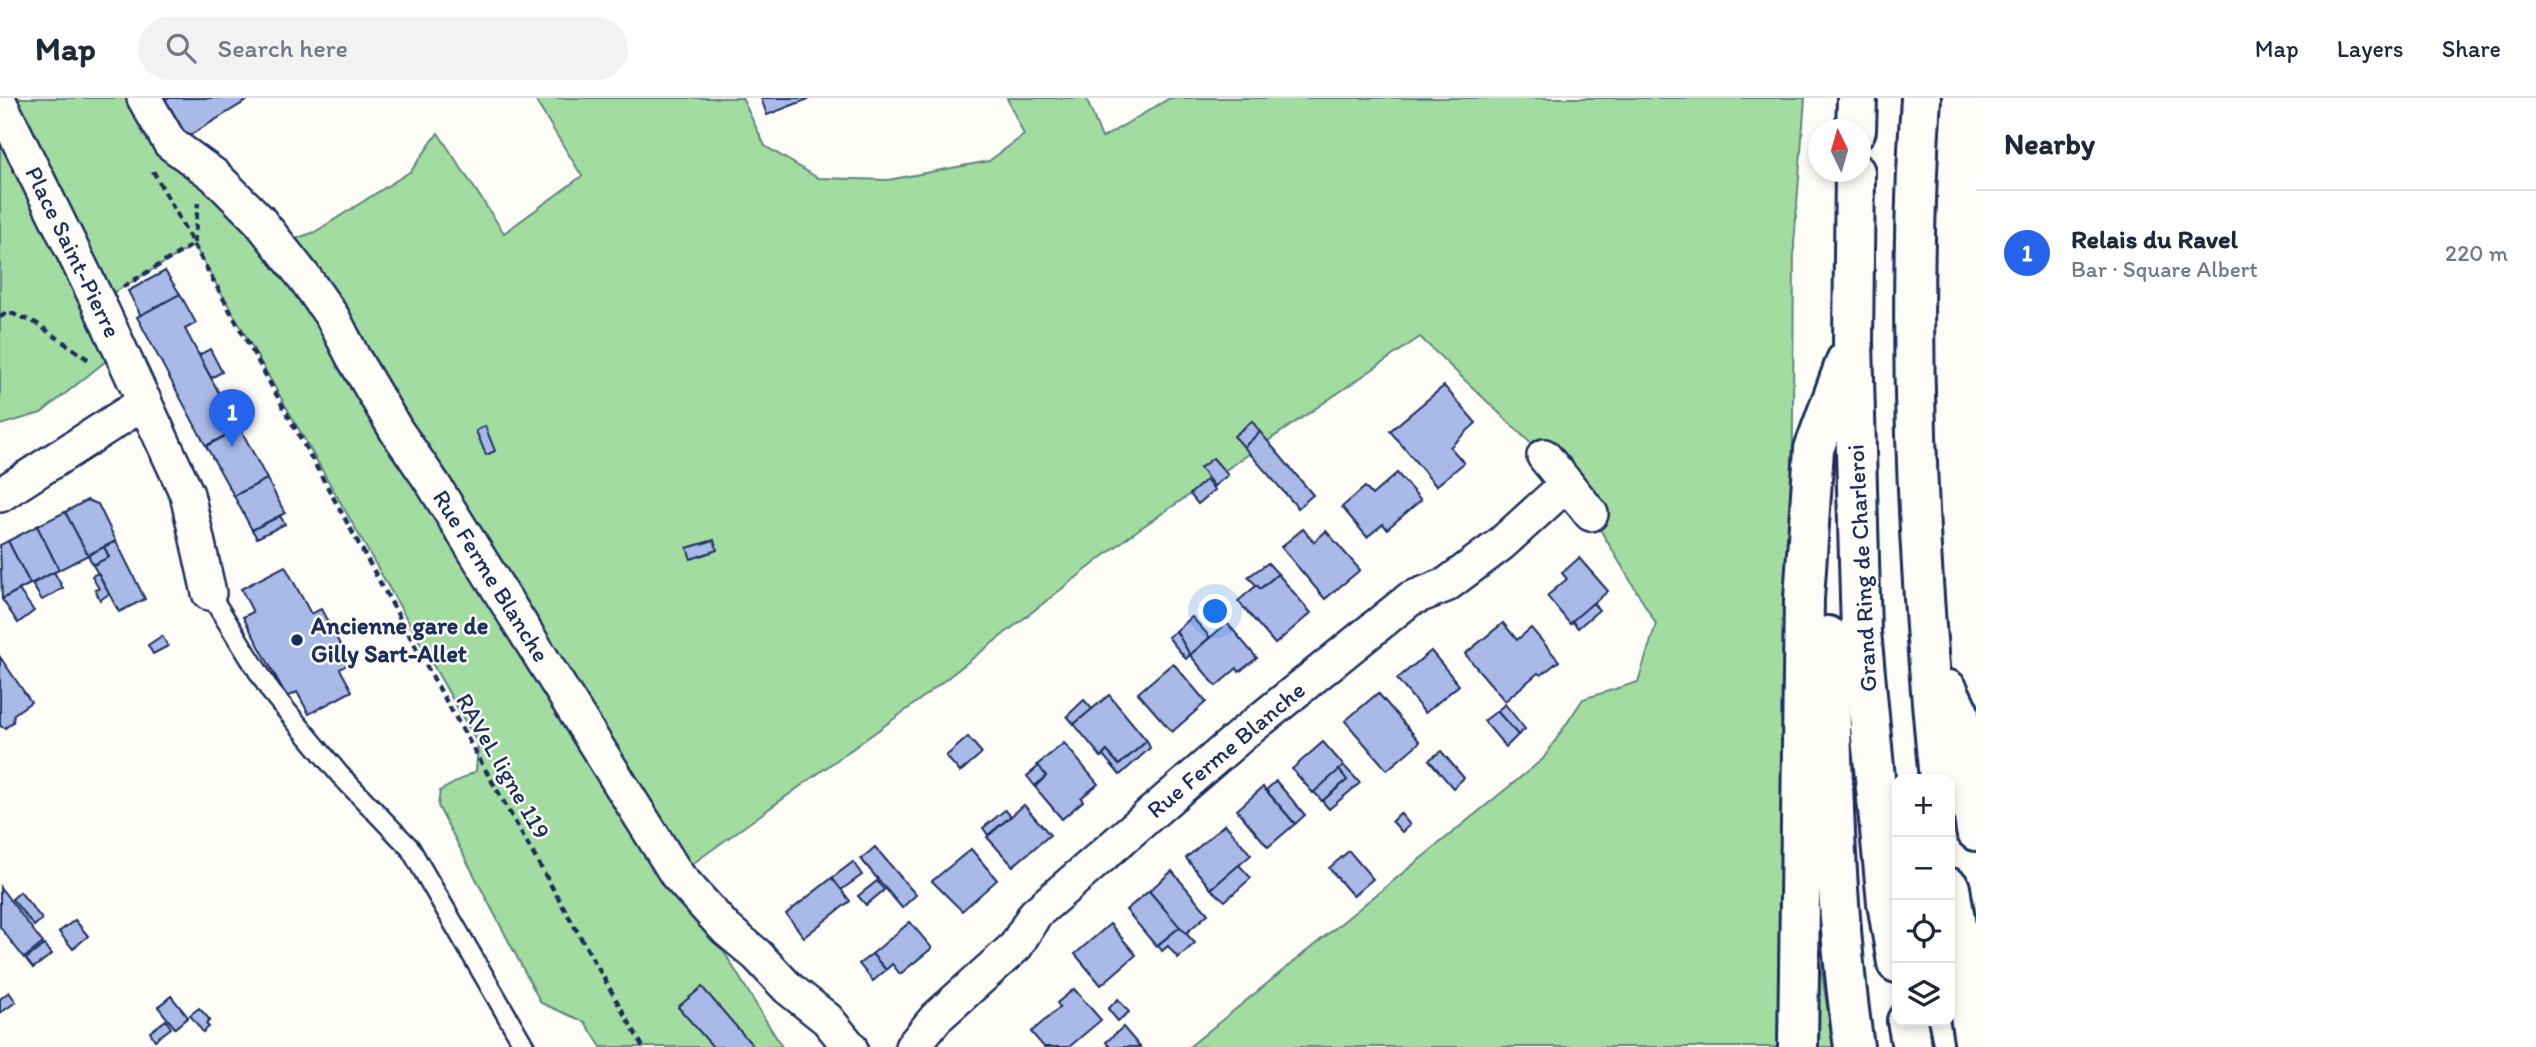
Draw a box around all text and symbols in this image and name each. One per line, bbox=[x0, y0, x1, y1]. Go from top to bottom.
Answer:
search box bbox=[138, 17, 628, 80]
text: Map bbox=[35, 29, 96, 68]
icon: search bbox=[162, 29, 200, 67]
text: Search here bbox=[218, 32, 348, 64]
text: Map bbox=[2255, 34, 2299, 63]
text: Layers bbox=[2337, 34, 2404, 63]
text: Share bbox=[2442, 34, 2501, 63]
north arrow bbox=[1808, 119, 1871, 182]
text: Nearby bbox=[2004, 125, 2095, 162]
street label: Place Saint-Pierre bbox=[19, 161, 127, 342]
text: Relais du Ravel bbox=[2071, 223, 2238, 255]
text: 1 bbox=[2022, 239, 2032, 267]
text: 220 m bbox=[2445, 239, 2508, 267]
text: Bar · Square Albert bbox=[2071, 255, 2258, 283]
pin: 1 bbox=[209, 389, 255, 447]
street label: Grand Ring de Charleroi bbox=[1841, 443, 1882, 693]
street label: Rue Ferme Blanche bbox=[427, 484, 556, 667]
your location bbox=[1198, 594, 1232, 628]
place label: Ancienne gare de Gilly Sart-Allet bbox=[310, 611, 488, 669]
marker: Ancienne gare de Gilly Sart-Allet bbox=[289, 632, 305, 648]
street label: Rue Ferme Blanche bbox=[1141, 675, 1311, 824]
street label: RAVeL ligne 119 bbox=[450, 688, 557, 844]
map controls bbox=[1892, 774, 1955, 1026]
button: + bbox=[1892, 774, 1955, 837]
button: − bbox=[1892, 837, 1955, 900]
button: locate bbox=[1892, 900, 1955, 963]
button: layers bbox=[1892, 963, 1955, 1026]

